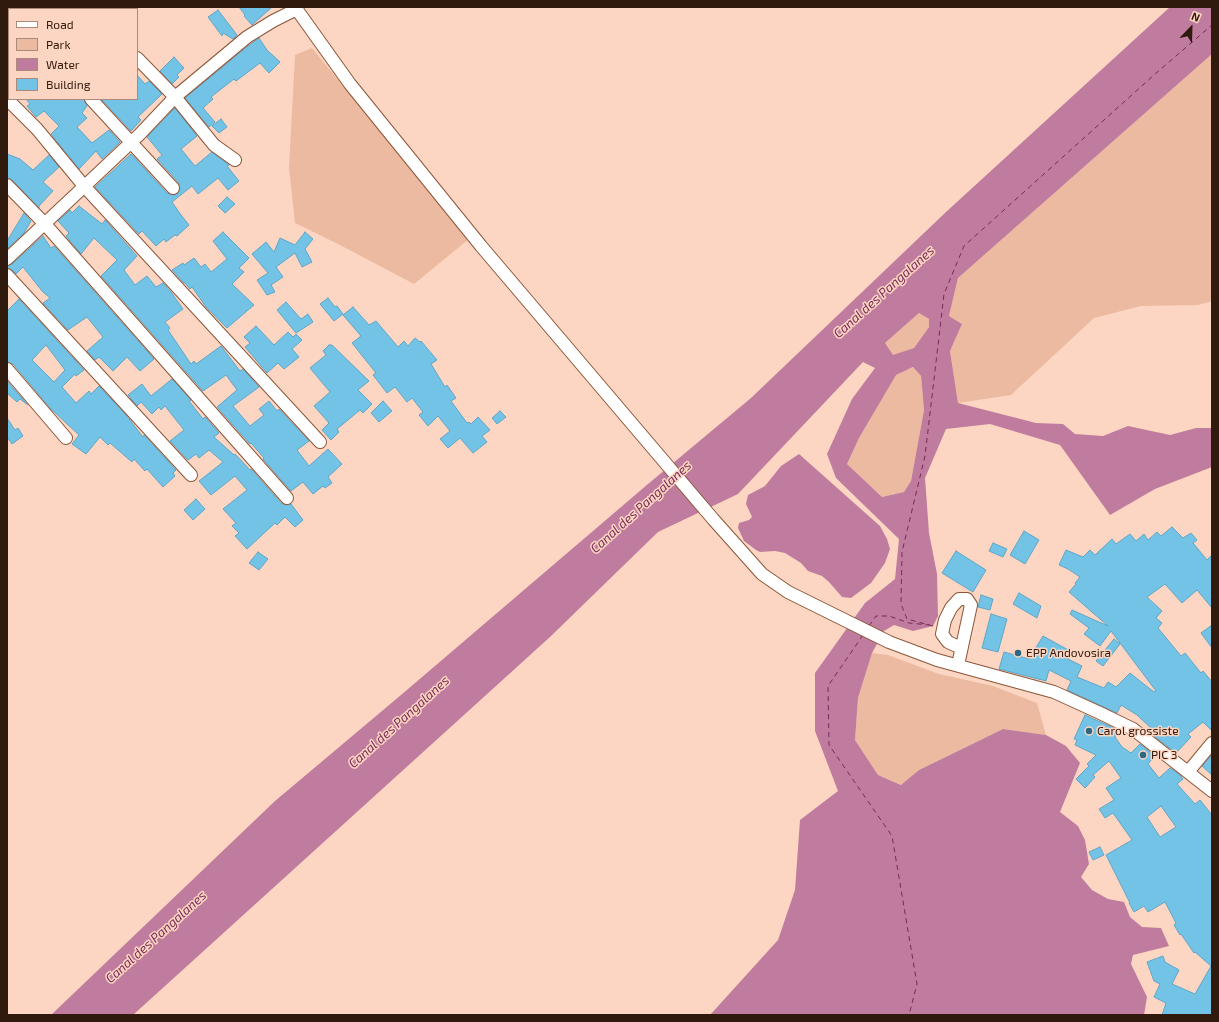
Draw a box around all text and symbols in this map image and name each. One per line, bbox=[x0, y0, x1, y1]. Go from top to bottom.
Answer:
legend bbox=[8, 8, 138, 100]
north arrow bbox=[1171, 8, 1211, 48]
text: N bbox=[1190, 9, 1202, 24]
text: Road bbox=[46, 17, 74, 31]
text: Park bbox=[46, 37, 71, 51]
text: Water bbox=[46, 57, 80, 71]
text: Building bbox=[46, 77, 90, 91]
water label: Canal des Pangalanes bbox=[830, 243, 938, 341]
water label: Canal des Pangalanes bbox=[587, 458, 695, 556]
place label: EPP Andovosira bbox=[1026, 646, 1111, 660]
marker: EPP Andovosira bbox=[1013, 648, 1023, 658]
water label: Canal des Pangalanes bbox=[345, 673, 453, 771]
place label: Carol grossiste bbox=[1097, 724, 1179, 738]
marker: Carol grossiste bbox=[1084, 726, 1094, 736]
place label: PIC 3 bbox=[1151, 748, 1177, 762]
marker: PIC 3 bbox=[1138, 750, 1148, 760]
water label: Canal des Pangalanes bbox=[102, 888, 210, 986]

